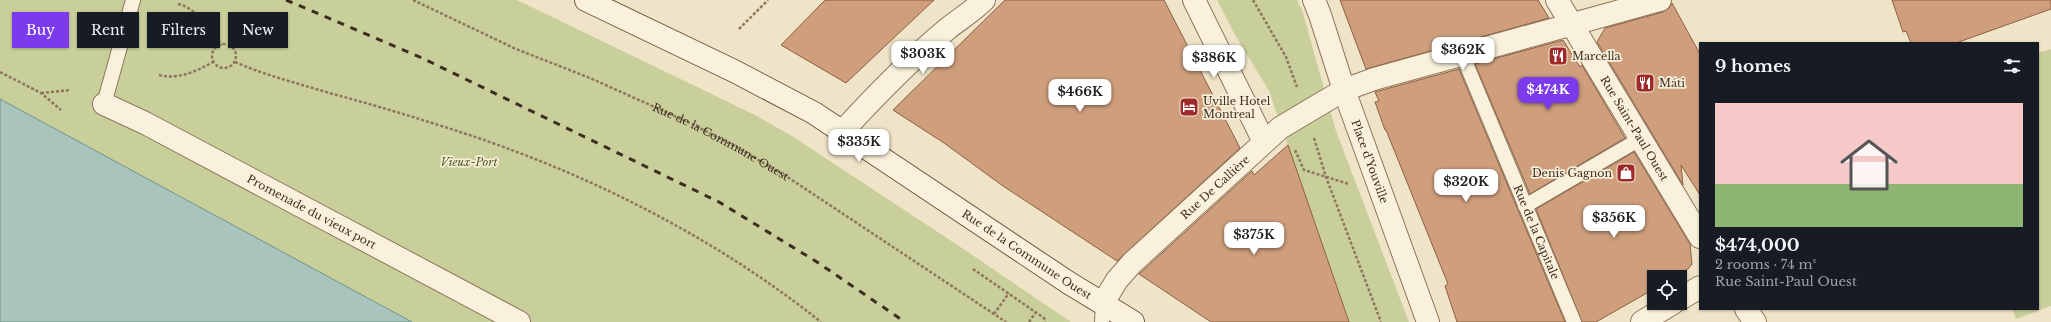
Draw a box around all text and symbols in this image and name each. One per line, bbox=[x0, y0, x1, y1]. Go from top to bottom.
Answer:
chip: Buy bbox=[12, 12, 69, 48]
chip: Rent bbox=[77, 12, 139, 48]
chip: Filters bbox=[147, 12, 220, 48]
chip: New bbox=[228, 12, 288, 48]
pin: $362K bbox=[1435, 37, 1491, 71]
pin: $303K bbox=[895, 41, 951, 75]
text: $362K bbox=[1441, 41, 1485, 58]
text: $303K bbox=[900, 45, 946, 62]
pin: $386K bbox=[1186, 45, 1242, 79]
restaurant icon: Marcella bbox=[1547, 45, 1569, 67]
text: $386K bbox=[1192, 49, 1236, 66]
place label: Marcella bbox=[1572, 49, 1622, 63]
icon: filters bbox=[2001, 55, 2023, 77]
text: 9 homes bbox=[1715, 56, 1791, 77]
restaurant icon: Máti bbox=[1634, 72, 1656, 94]
street label: Rue Saint-Paul Ouest bbox=[1597, 73, 1672, 184]
place label: Máti bbox=[1659, 76, 1685, 90]
pin: $474K bbox=[1520, 77, 1576, 111]
pin: $466K bbox=[1052, 79, 1108, 113]
text: $474K bbox=[1527, 81, 1569, 98]
text: $466K bbox=[1057, 83, 1103, 100]
place label: Uville Hotel Montreal bbox=[1203, 94, 1271, 121]
hotel icon: Uville Hotel Montreal bbox=[1178, 96, 1200, 118]
street label: Rue de la Commune Ouest bbox=[650, 100, 792, 184]
street label: Place d'Youville bbox=[1348, 118, 1391, 205]
pin: $335K bbox=[831, 129, 887, 163]
icon: home bbox=[1833, 129, 1905, 201]
text: $335K bbox=[837, 133, 881, 150]
street label: Rue De Callière bbox=[1178, 152, 1252, 222]
park label: Vieux-Port bbox=[441, 155, 497, 169]
shop icon: Denis Gagnon bbox=[1615, 162, 1637, 184]
place label: Denis Gagnon bbox=[1532, 166, 1612, 180]
pin: $320K bbox=[1438, 169, 1494, 203]
street label: Promenade du vieux port bbox=[245, 172, 379, 252]
text: $320K bbox=[1443, 173, 1489, 190]
street label: Rue de la Capitale bbox=[1510, 183, 1562, 282]
pin: $356K bbox=[1586, 205, 1642, 239]
street label: Rue de la Commune Ouest bbox=[959, 207, 1095, 303]
text: $356K bbox=[1592, 209, 1636, 226]
pin: $375K bbox=[1226, 222, 1282, 256]
text: $375K bbox=[1233, 226, 1275, 243]
text: $474,000 bbox=[1715, 235, 1800, 256]
text: 2 rooms · 74 m² bbox=[1715, 256, 1816, 273]
map controls bbox=[1647, 270, 1687, 310]
button: locate bbox=[1647, 270, 1687, 310]
text: Rue Saint-Paul Ouest bbox=[1715, 273, 1857, 290]

